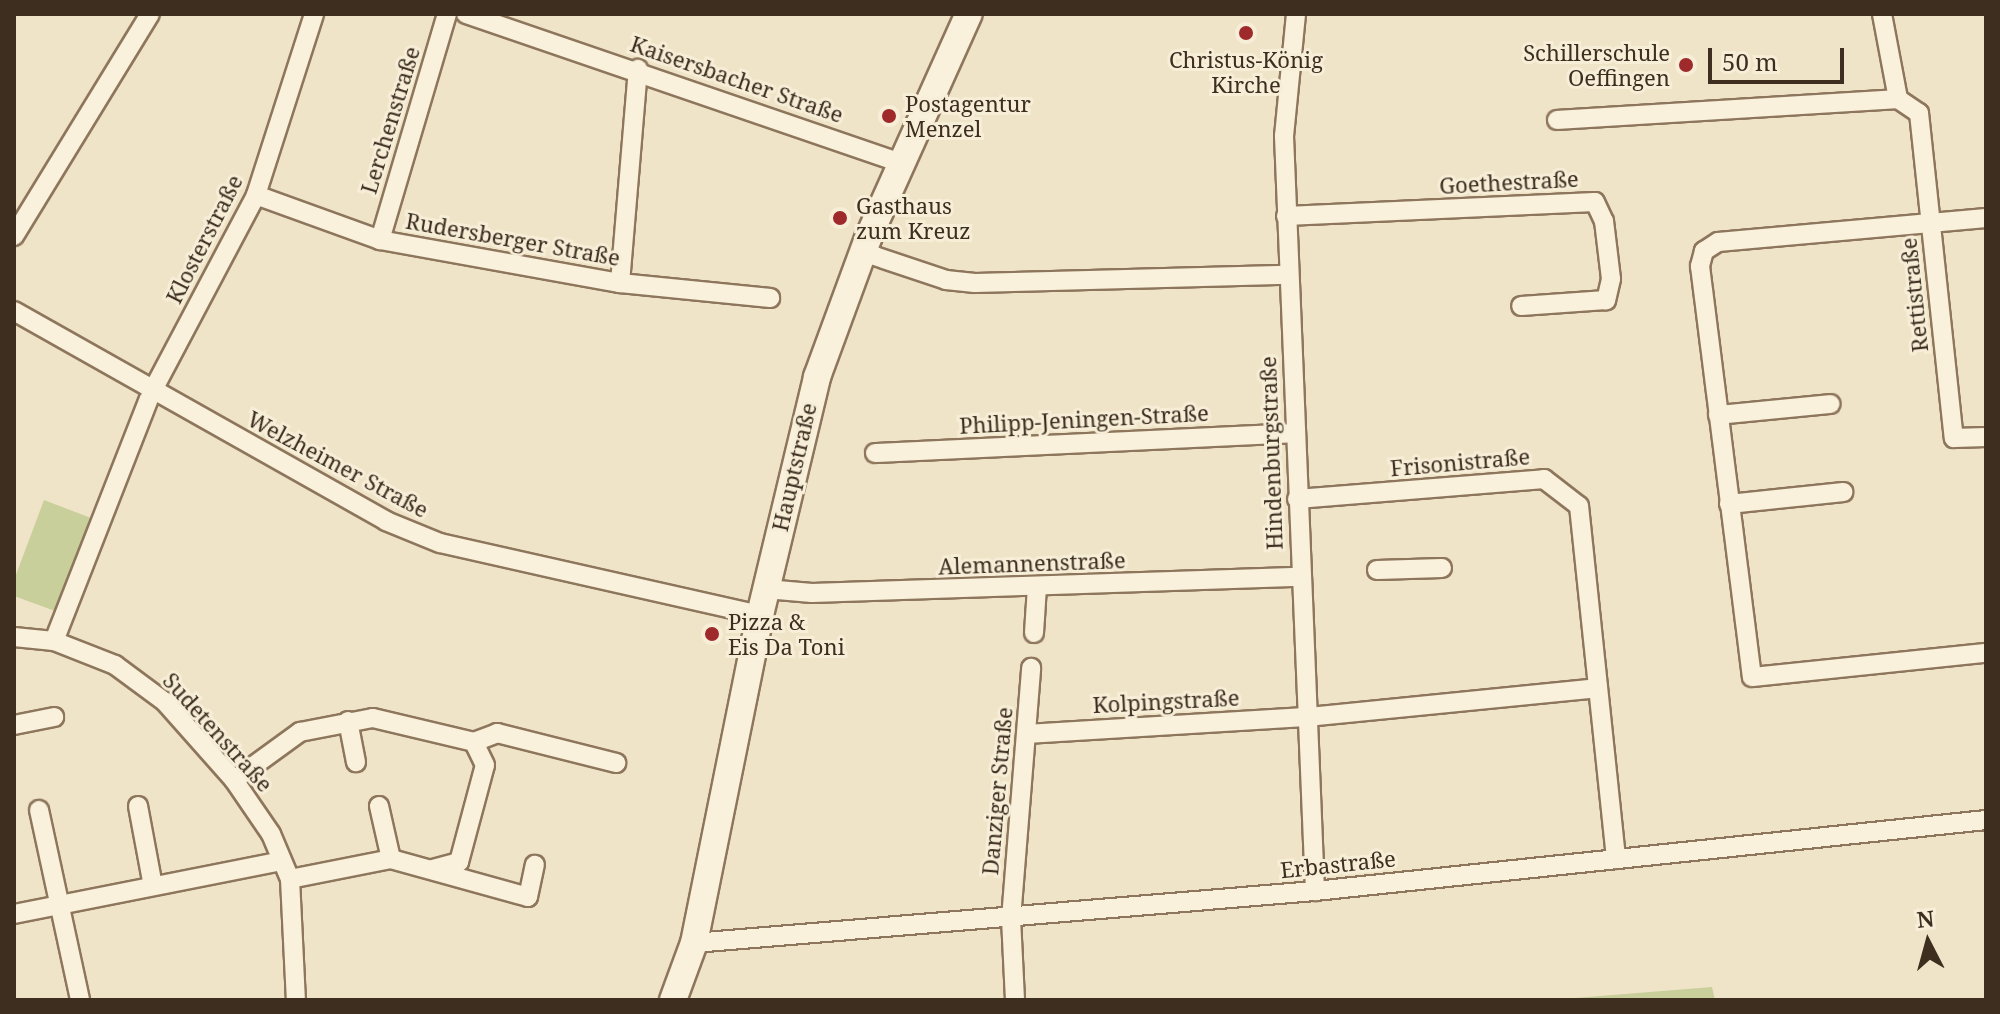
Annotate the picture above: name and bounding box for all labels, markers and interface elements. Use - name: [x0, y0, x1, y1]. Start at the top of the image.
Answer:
- marker: Christus-König Kirche: [1237, 24, 1255, 42]
- street label: Kaisersbacher Straße: [627, 30, 847, 128]
- scale bar: [1712, 32, 1848, 82]
- place label: Schillerschule Oeffingen: [1523, 39, 1670, 90]
- street label: Lerchenstraße: [355, 43, 425, 197]
- text: 50 m: [1722, 45, 1778, 78]
- place label: Christus-König Kirche: [1169, 46, 1323, 98]
- marker: Schillerschule Oeffingen: [1677, 56, 1695, 74]
- place label: Postagentur Menzel: [905, 90, 1031, 142]
- marker: Postagentur Menzel: [880, 107, 898, 125]
- street label: Goethestraße: [1439, 165, 1579, 199]
- street label: Klosterstraße: [160, 170, 248, 308]
- place label: Gasthaus zum Kreuz: [856, 192, 970, 244]
- street label: Rudersberger Straße: [404, 207, 622, 271]
- marker: Gasthaus zum Kreuz: [831, 209, 849, 227]
- street label: Rettistraße: [1895, 237, 1933, 353]
- street label: Hindenburgstraße: [1254, 356, 1288, 550]
- street label: Philipp-Jeningen-Straße: [959, 399, 1209, 439]
- street label: Hauptstraße: [766, 400, 822, 534]
- street label: Welzheimer Straße: [243, 405, 433, 523]
- street label: Frisonistraße: [1389, 443, 1531, 481]
- street label: Alemannenstraße: [938, 547, 1126, 579]
- place label: Pizza & Eis Da Toni: [728, 608, 845, 660]
- marker: Pizza & Eis Da Toni: [703, 625, 721, 643]
- street label: Sudetenstraße: [158, 667, 278, 797]
- street label: Kolpingstraße: [1092, 684, 1240, 718]
- street label: Danziger Straße: [977, 706, 1017, 876]
- street label: Erbastraße: [1279, 845, 1397, 883]
- north arrow: [1888, 902, 1968, 982]
- text: N: [1915, 902, 1936, 934]

